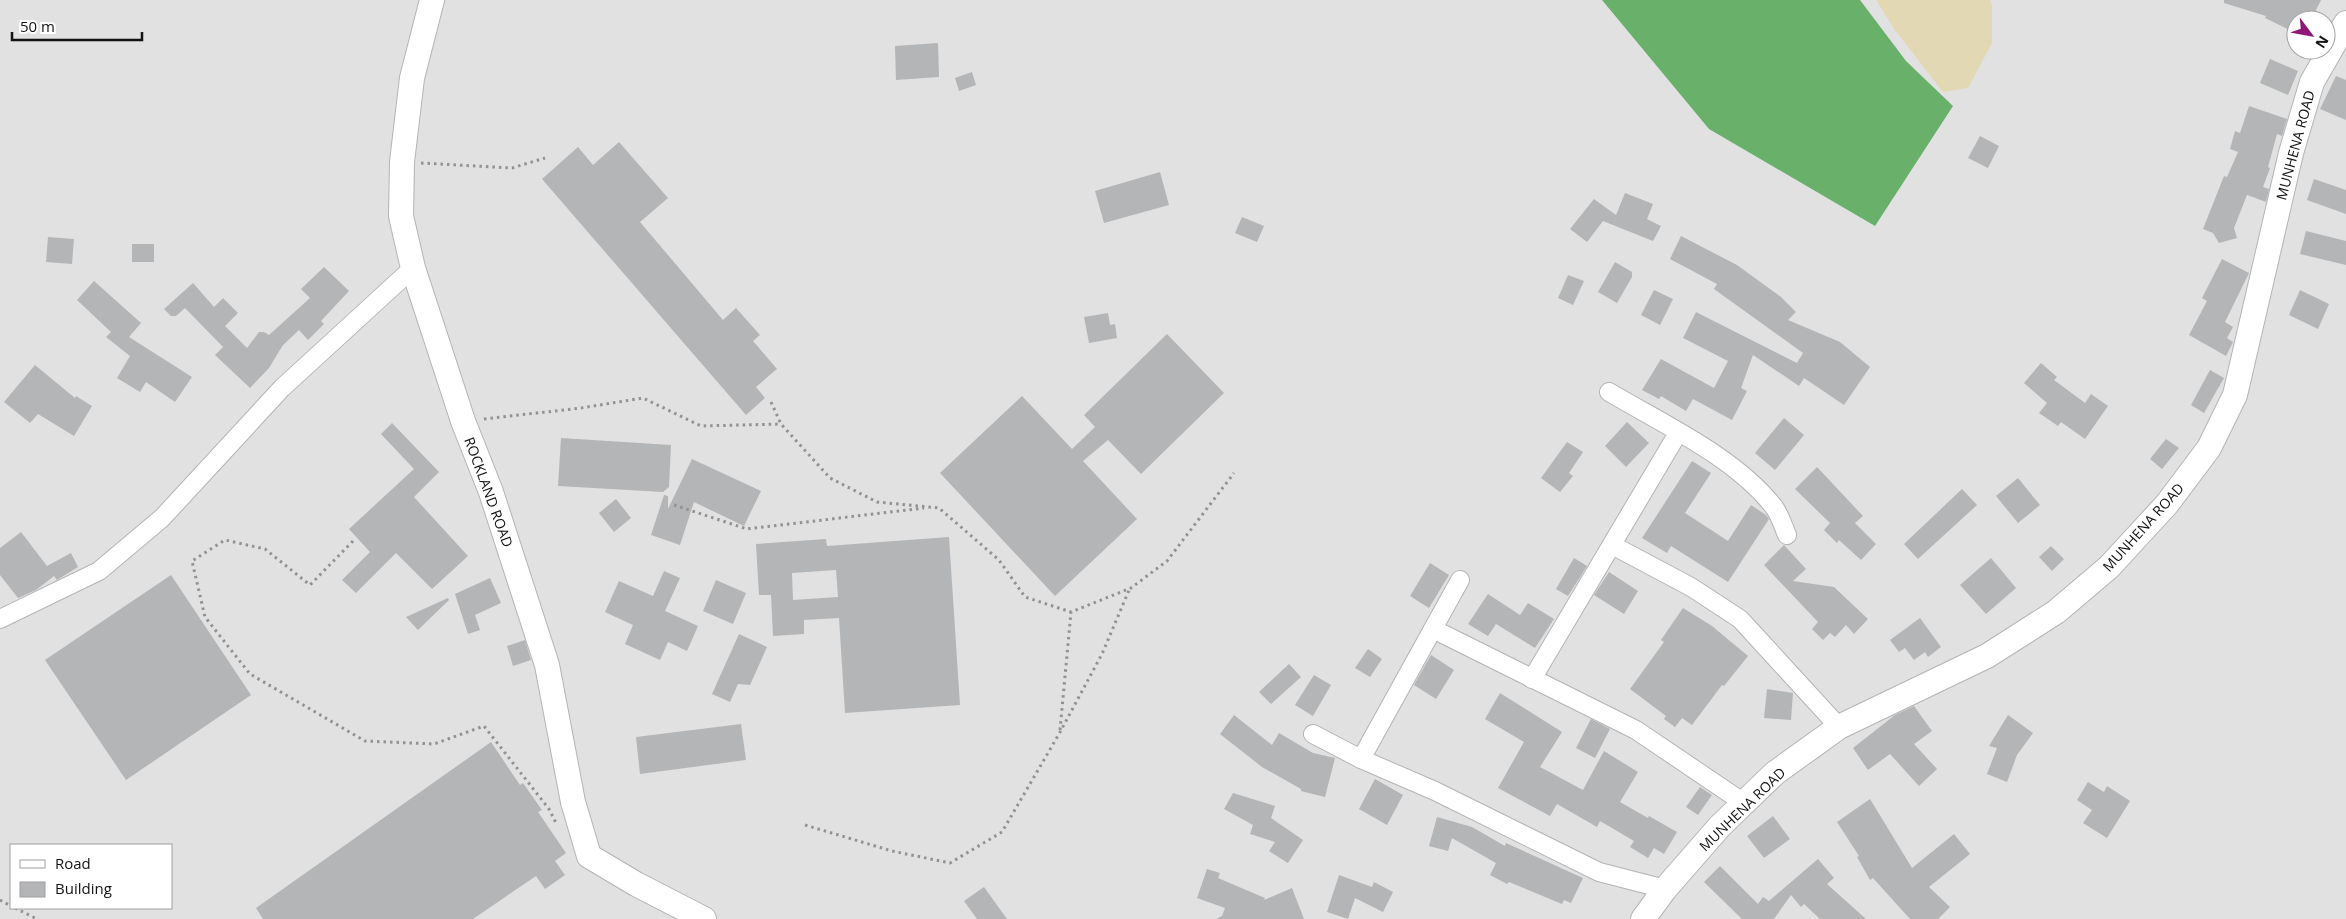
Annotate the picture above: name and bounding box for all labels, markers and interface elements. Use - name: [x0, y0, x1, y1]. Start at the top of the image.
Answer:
- scale bar: [12, 10, 142, 42]
- north arrow: [2286, 10, 2336, 60]
- text: 50 m: [20, 16, 55, 36]
- text: N: [2311, 32, 2334, 52]
- street label: MUNHENA ROAD: [2271, 88, 2319, 202]
- street label: ROCKLAND ROAD: [460, 434, 518, 550]
- street label: MUNHENA ROAD: [2098, 479, 2188, 575]
- street label: MUNHENA ROAD: [1695, 763, 1789, 855]
- legend: [10, 844, 172, 909]
- text: Road: [55, 853, 91, 873]
- text: Building: [55, 878, 112, 898]

